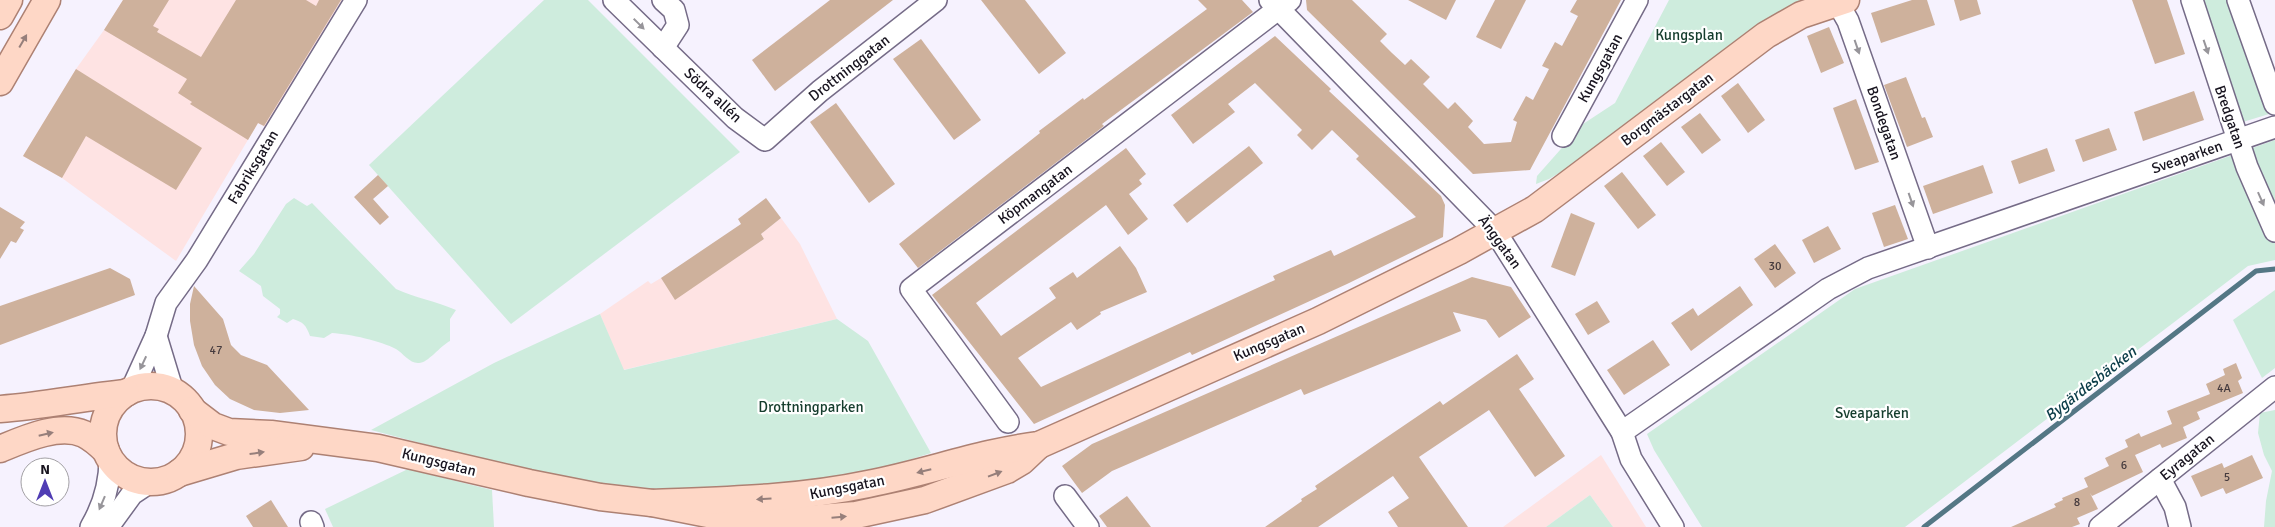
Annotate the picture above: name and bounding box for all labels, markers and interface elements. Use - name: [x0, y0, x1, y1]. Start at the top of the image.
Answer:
- one-way arrow: [632, 18, 644, 30]
- park label: Kungsplan: [1655, 26, 1723, 44]
- street label: Kungsgatan: [1574, 30, 1626, 106]
- street label: Drottninggatan: [805, 31, 893, 105]
- one-way arrow: [19, 34, 28, 48]
- one-way arrow: [2203, 39, 2210, 54]
- one-way arrow: [1853, 40, 1861, 55]
- street label: Södra allén: [680, 64, 746, 126]
- street label: Borgmästargatan: [1617, 68, 1717, 150]
- street label: Bredgatan: [2211, 83, 2249, 151]
- street label: Bondegatan: [1863, 84, 1905, 162]
- street label: Fabriksgatan: [224, 127, 282, 207]
- street label: Sveaparken: [2149, 136, 2225, 178]
- street label: Köpmangatan: [994, 160, 1076, 228]
- one-way arrow: [2258, 192, 2266, 206]
- one-way arrow: [1908, 193, 1915, 208]
- street label: Änggatan: [1475, 212, 1525, 272]
- house number: 30: [1769, 259, 1781, 274]
- street label: Kungsgatan: [1231, 319, 1307, 365]
- water label: Bygärdesbäcken: [2041, 341, 2142, 426]
- house number: 47: [210, 343, 222, 358]
- one-way arrow: [139, 356, 147, 370]
- house number: 4A: [2217, 381, 2232, 396]
- park label: Drottningparken: [758, 398, 864, 416]
- park label: Sveaparken: [1835, 404, 1909, 422]
- one-way arrow: [39, 430, 54, 438]
- street label: Eyragatan: [2156, 430, 2218, 484]
- street label: Kungsgatan: [400, 444, 478, 480]
- one-way arrow: [250, 449, 266, 457]
- north arrow: [20, 457, 70, 507]
- house number: 6: [2121, 458, 2127, 473]
- text: N: [40, 461, 50, 478]
- one-way arrow: [916, 467, 931, 475]
- one-way arrow: [988, 470, 1003, 478]
- house number: 5: [2224, 470, 2230, 485]
- street label: Kungsgatan: [808, 471, 886, 503]
- one-way arrow: [756, 495, 772, 503]
- house number: 8: [2074, 495, 2080, 510]
- one-way arrow: [98, 496, 106, 510]
- one-way arrow: [831, 512, 847, 520]

